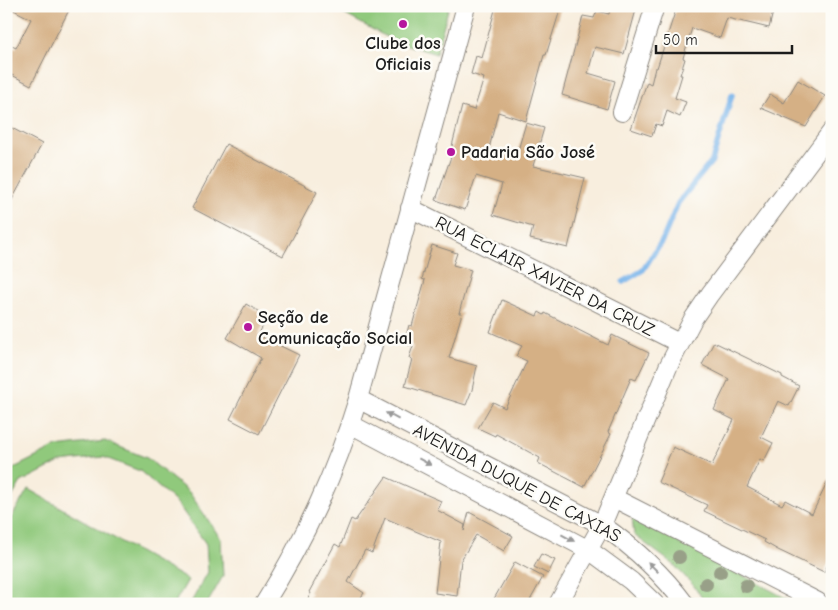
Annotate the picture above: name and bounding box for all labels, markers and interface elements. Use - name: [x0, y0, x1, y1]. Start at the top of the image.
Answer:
- marker: Clube dos Oficiais: [397, 18, 409, 30]
- scale bar: [656, 22, 792, 54]
- text: 50 m: [663, 31, 698, 49]
- place label: Clube dos Oficiais: [365, 33, 441, 75]
- place label: Padaria São José: [461, 142, 595, 163]
- marker: Padaria São José: [445, 146, 457, 158]
- street label: RUA ECLAIR XAVIER DA CRUZ: [432, 212, 658, 341]
- place label: Seção de Comunicação Social: [258, 307, 412, 349]
- marker: Seção de Comunicação Social: [242, 321, 254, 333]
- one-way arrow: [385, 412, 400, 420]
- street label: AVENIDA DUQUE DE CAXIAS: [409, 420, 624, 547]
- one-way arrow: [417, 458, 432, 466]
- one-way arrow: [561, 534, 575, 542]
- one-way arrow: [647, 561, 659, 573]

